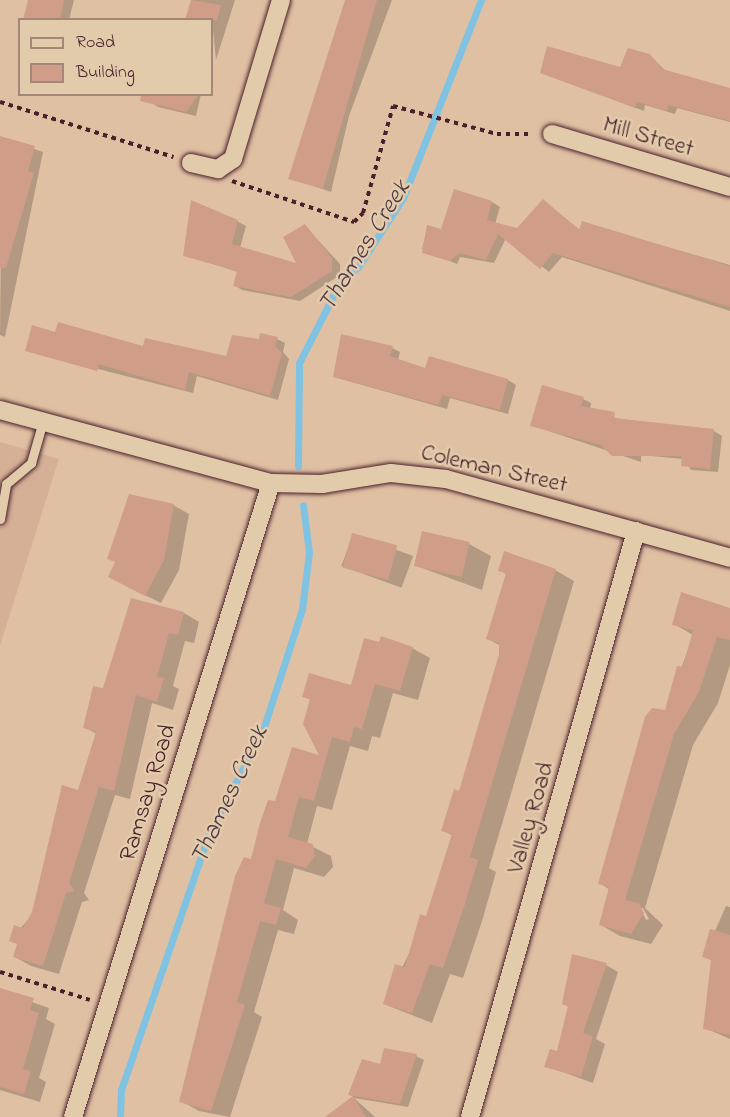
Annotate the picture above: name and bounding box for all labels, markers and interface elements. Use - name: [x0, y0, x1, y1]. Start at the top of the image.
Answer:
- legend: [18, 18, 213, 96]
- text: Road: [76, 30, 115, 56]
- text: Building: [76, 60, 135, 86]
- street label: Mill Street: [599, 111, 697, 165]
- water label: Thames Creek: [313, 175, 419, 319]
- street label: Coleman Street: [418, 439, 570, 501]
- street label: Ramsay Road: [115, 721, 183, 865]
- water label: Thames Creek: [185, 721, 277, 871]
- street label: Valley Road: [502, 759, 562, 877]

